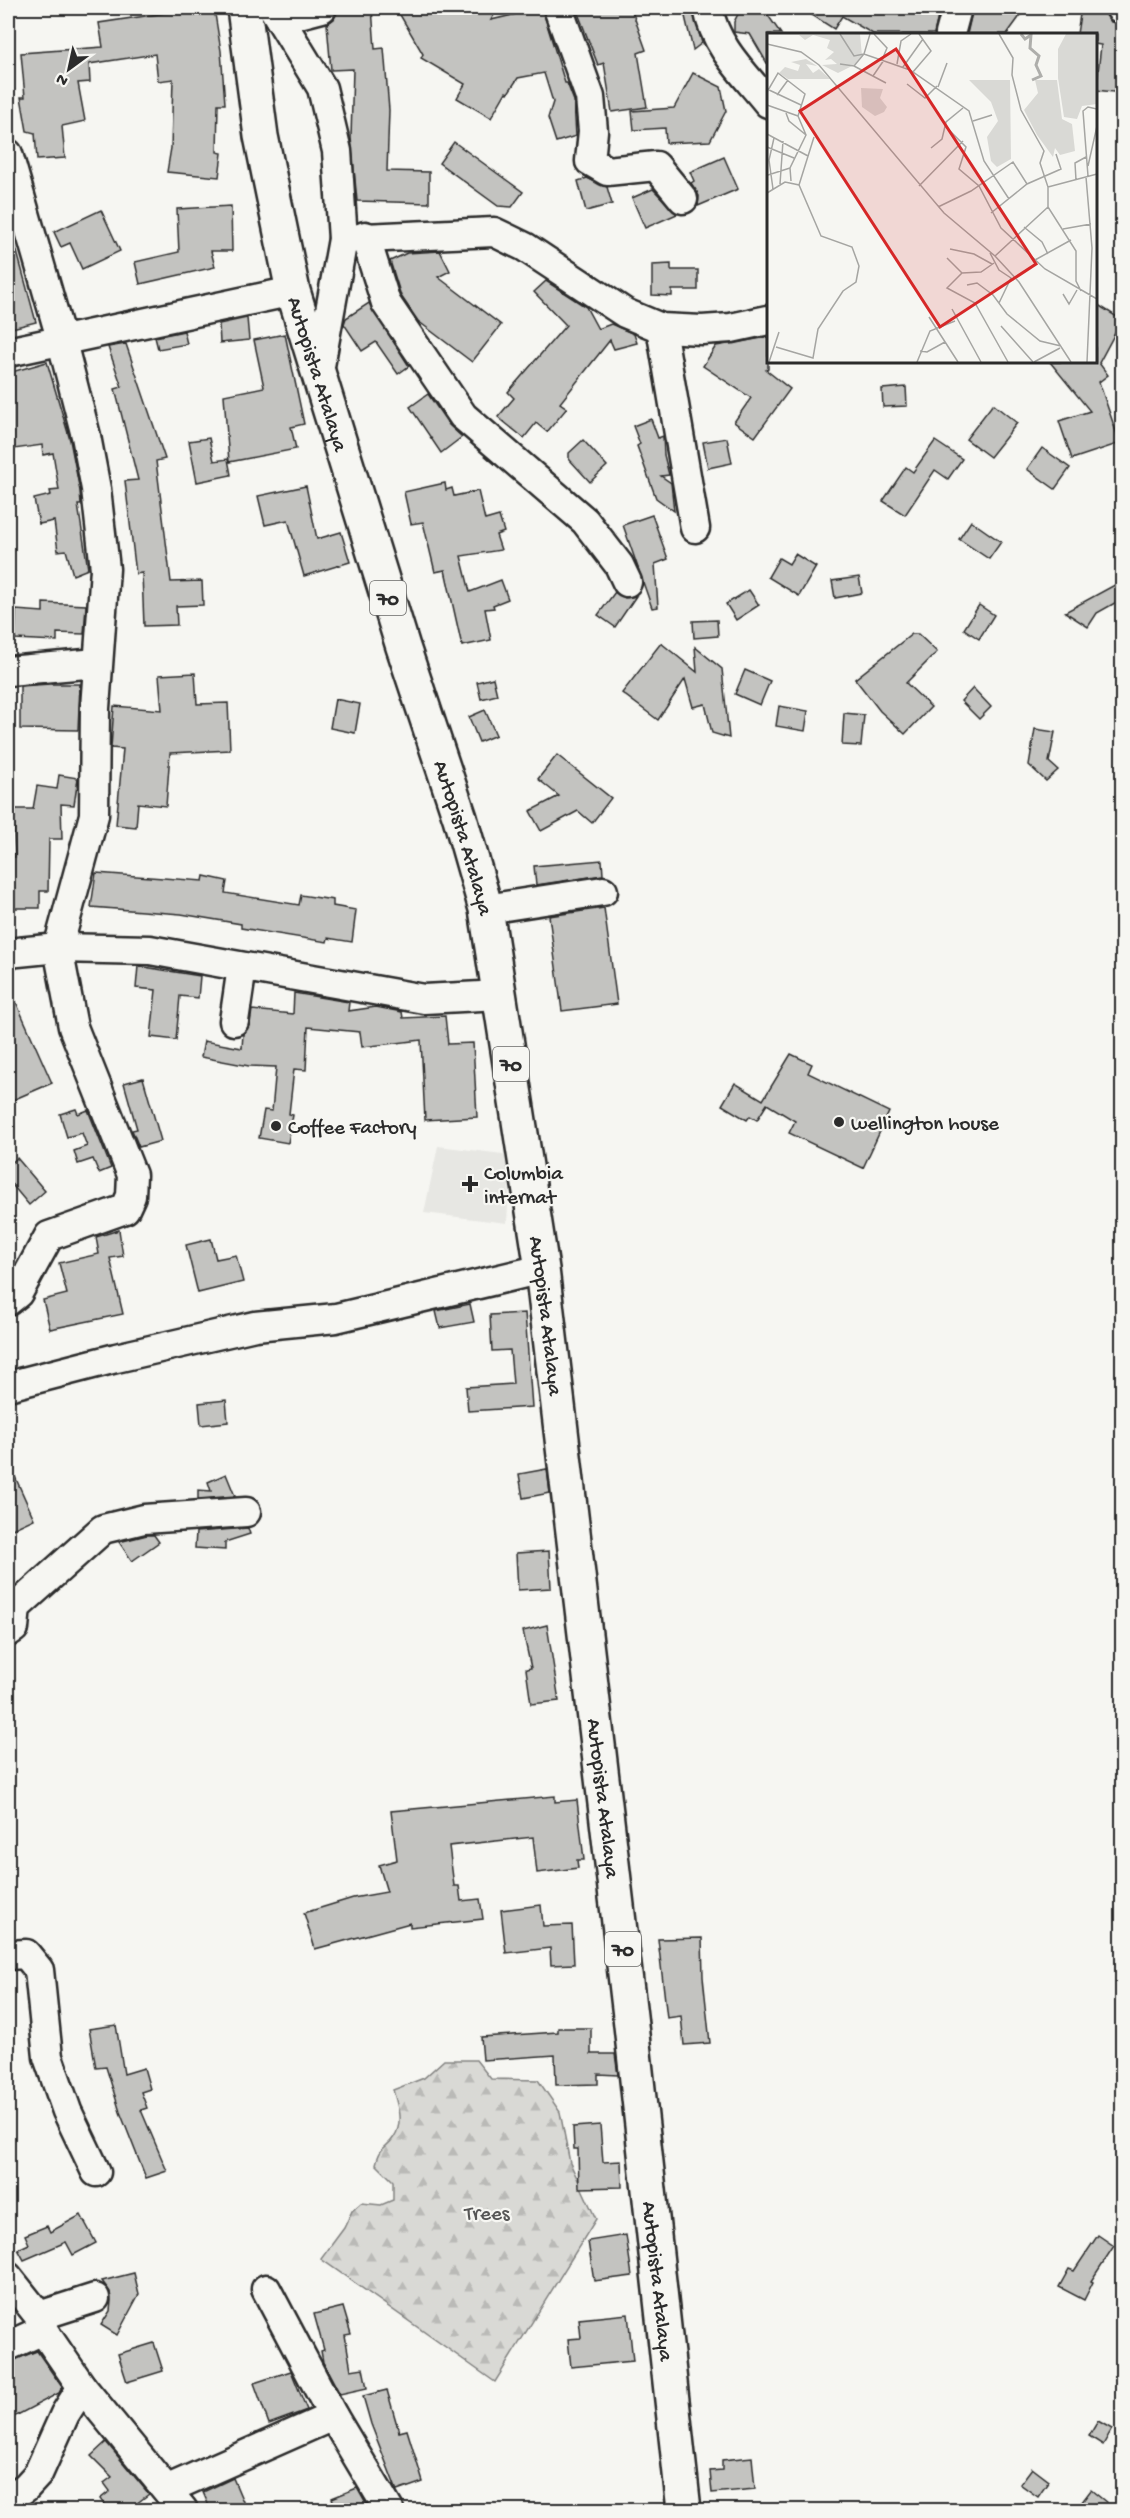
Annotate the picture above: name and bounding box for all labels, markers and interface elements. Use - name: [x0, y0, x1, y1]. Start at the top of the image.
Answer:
- inset map: [767, 33, 1097, 363]
- north arrow: [39, 39, 99, 99]
- text: N: [53, 68, 72, 89]
- street label: Autopista Atalaya: [280, 294, 351, 456]
- road number: 70: [370, 581, 406, 615]
- street label: Autopista Atalaya: [426, 758, 496, 920]
- road number: 70: [493, 1047, 529, 1081]
- place label: wellington house: [851, 1113, 1000, 1138]
- marker: wellington house: [832, 1115, 846, 1129]
- place label: Coffee Factory: [288, 1117, 417, 1142]
- marker: Coffee Factory: [269, 1119, 283, 1133]
- place label: Columbia internat: [484, 1163, 564, 1212]
- marker: Columbia internat: [461, 1175, 479, 1193]
- street label: Autopista Atalaya: [521, 1235, 566, 1398]
- street label: Autopista Atalaya: [579, 1717, 623, 1881]
- road number: 70: [605, 1932, 641, 1966]
- street label: Autopista Atalaya: [634, 2200, 677, 2364]
- park label: Trees: [464, 2203, 511, 2228]

